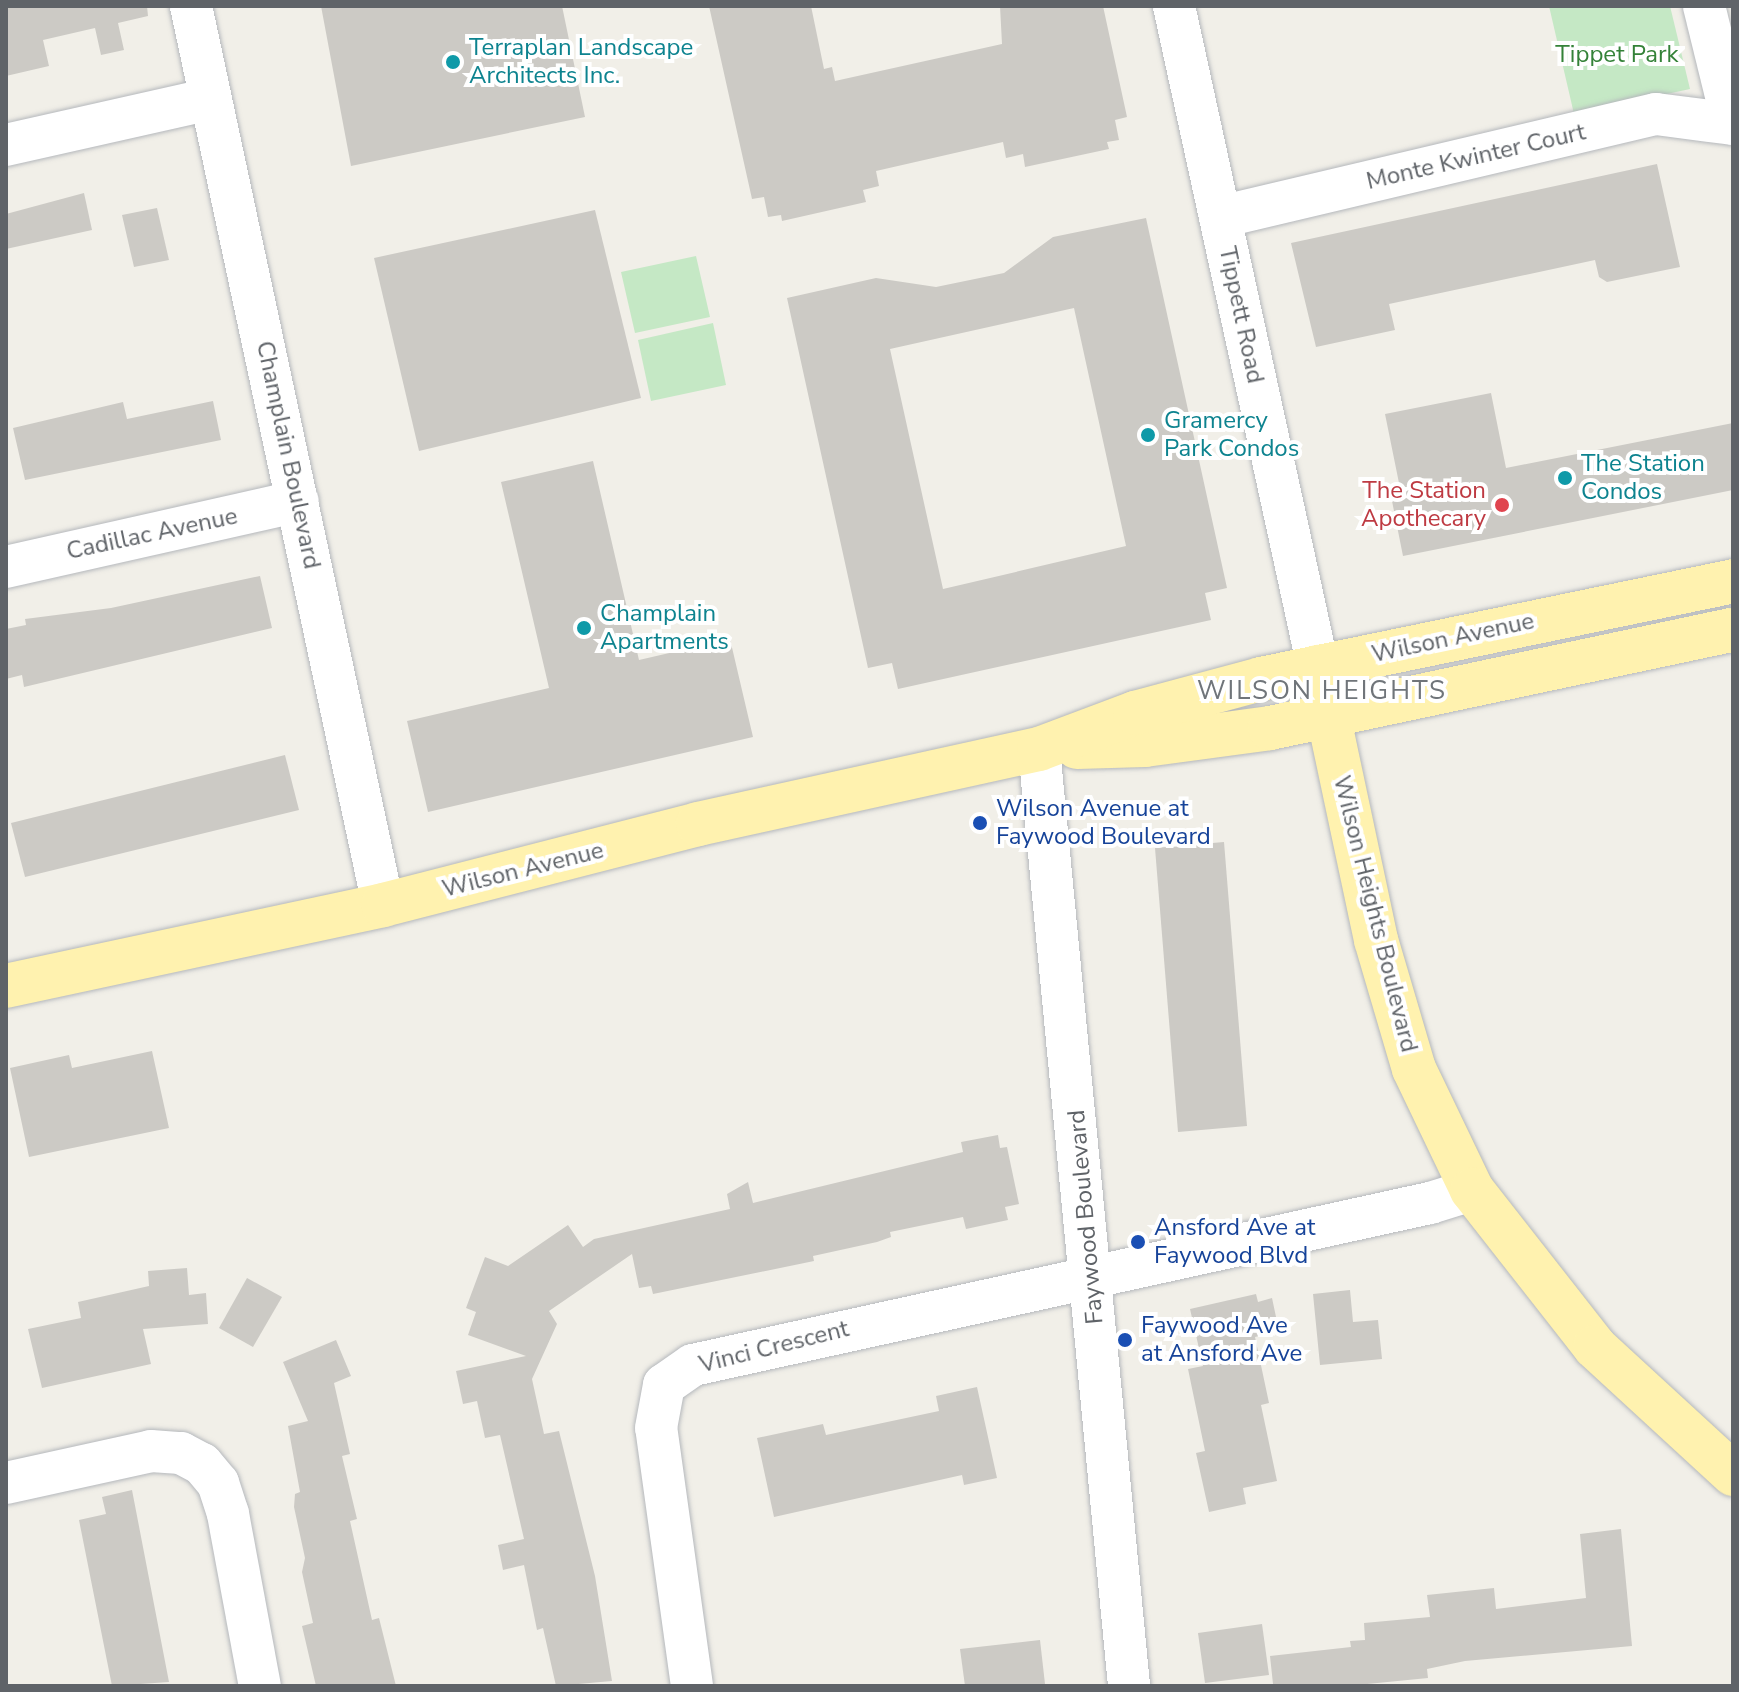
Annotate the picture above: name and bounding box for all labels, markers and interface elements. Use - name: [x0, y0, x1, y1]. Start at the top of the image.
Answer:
- place label: Terraplan Landscape Architects Inc.: [469, 34, 693, 90]
- park label: Tippet Park: [1555, 41, 1679, 69]
- marker: Terraplan Landscape Architects Inc.: [444, 53, 462, 71]
- street label: Monte Kwinter Court: [1364, 118, 1588, 196]
- street label: Tippett Road: [1212, 244, 1270, 386]
- street label: Champlain Boulevard: [250, 338, 326, 572]
- place label: Gramercy Park Condos: [1164, 407, 1299, 463]
- marker: Gramercy Park Condos: [1139, 426, 1157, 444]
- place label: The Station Condos: [1581, 450, 1705, 506]
- marker: The Station Condos: [1556, 469, 1574, 487]
- place label: The Station Apothecary: [1361, 477, 1486, 533]
- marker: The Station Apothecary: [1493, 496, 1511, 514]
- street label: Cadillac Avenue: [64, 502, 240, 566]
- place label: Champlain Apartments: [600, 600, 729, 656]
- street label: Wilson Avenue: [1369, 607, 1537, 669]
- marker: Champlain Apartments: [575, 619, 593, 637]
- district label: WILSON HEIGHTS: [1197, 675, 1447, 707]
- street label: Wilson Heights Boulevard: [1327, 773, 1423, 1055]
- place label: Wilson Avenue at Faywood Boulevard: [996, 795, 1211, 851]
- marker: Wilson Avenue at Faywood Boulevard: [971, 814, 989, 832]
- street label: Wilson Avenue: [439, 836, 607, 904]
- street label: Faywood Boulevard: [1062, 1109, 1110, 1325]
- place label: Ansford Ave at Faywood Blvd: [1154, 1214, 1315, 1270]
- marker: Ansford Ave at Faywood Blvd: [1129, 1233, 1147, 1251]
- place label: Faywood Ave at Ansford Ave: [1141, 1312, 1302, 1368]
- street label: Vinci Crescent: [696, 1315, 852, 1379]
- marker: Faywood Ave at Ansford Ave: [1116, 1331, 1134, 1349]

